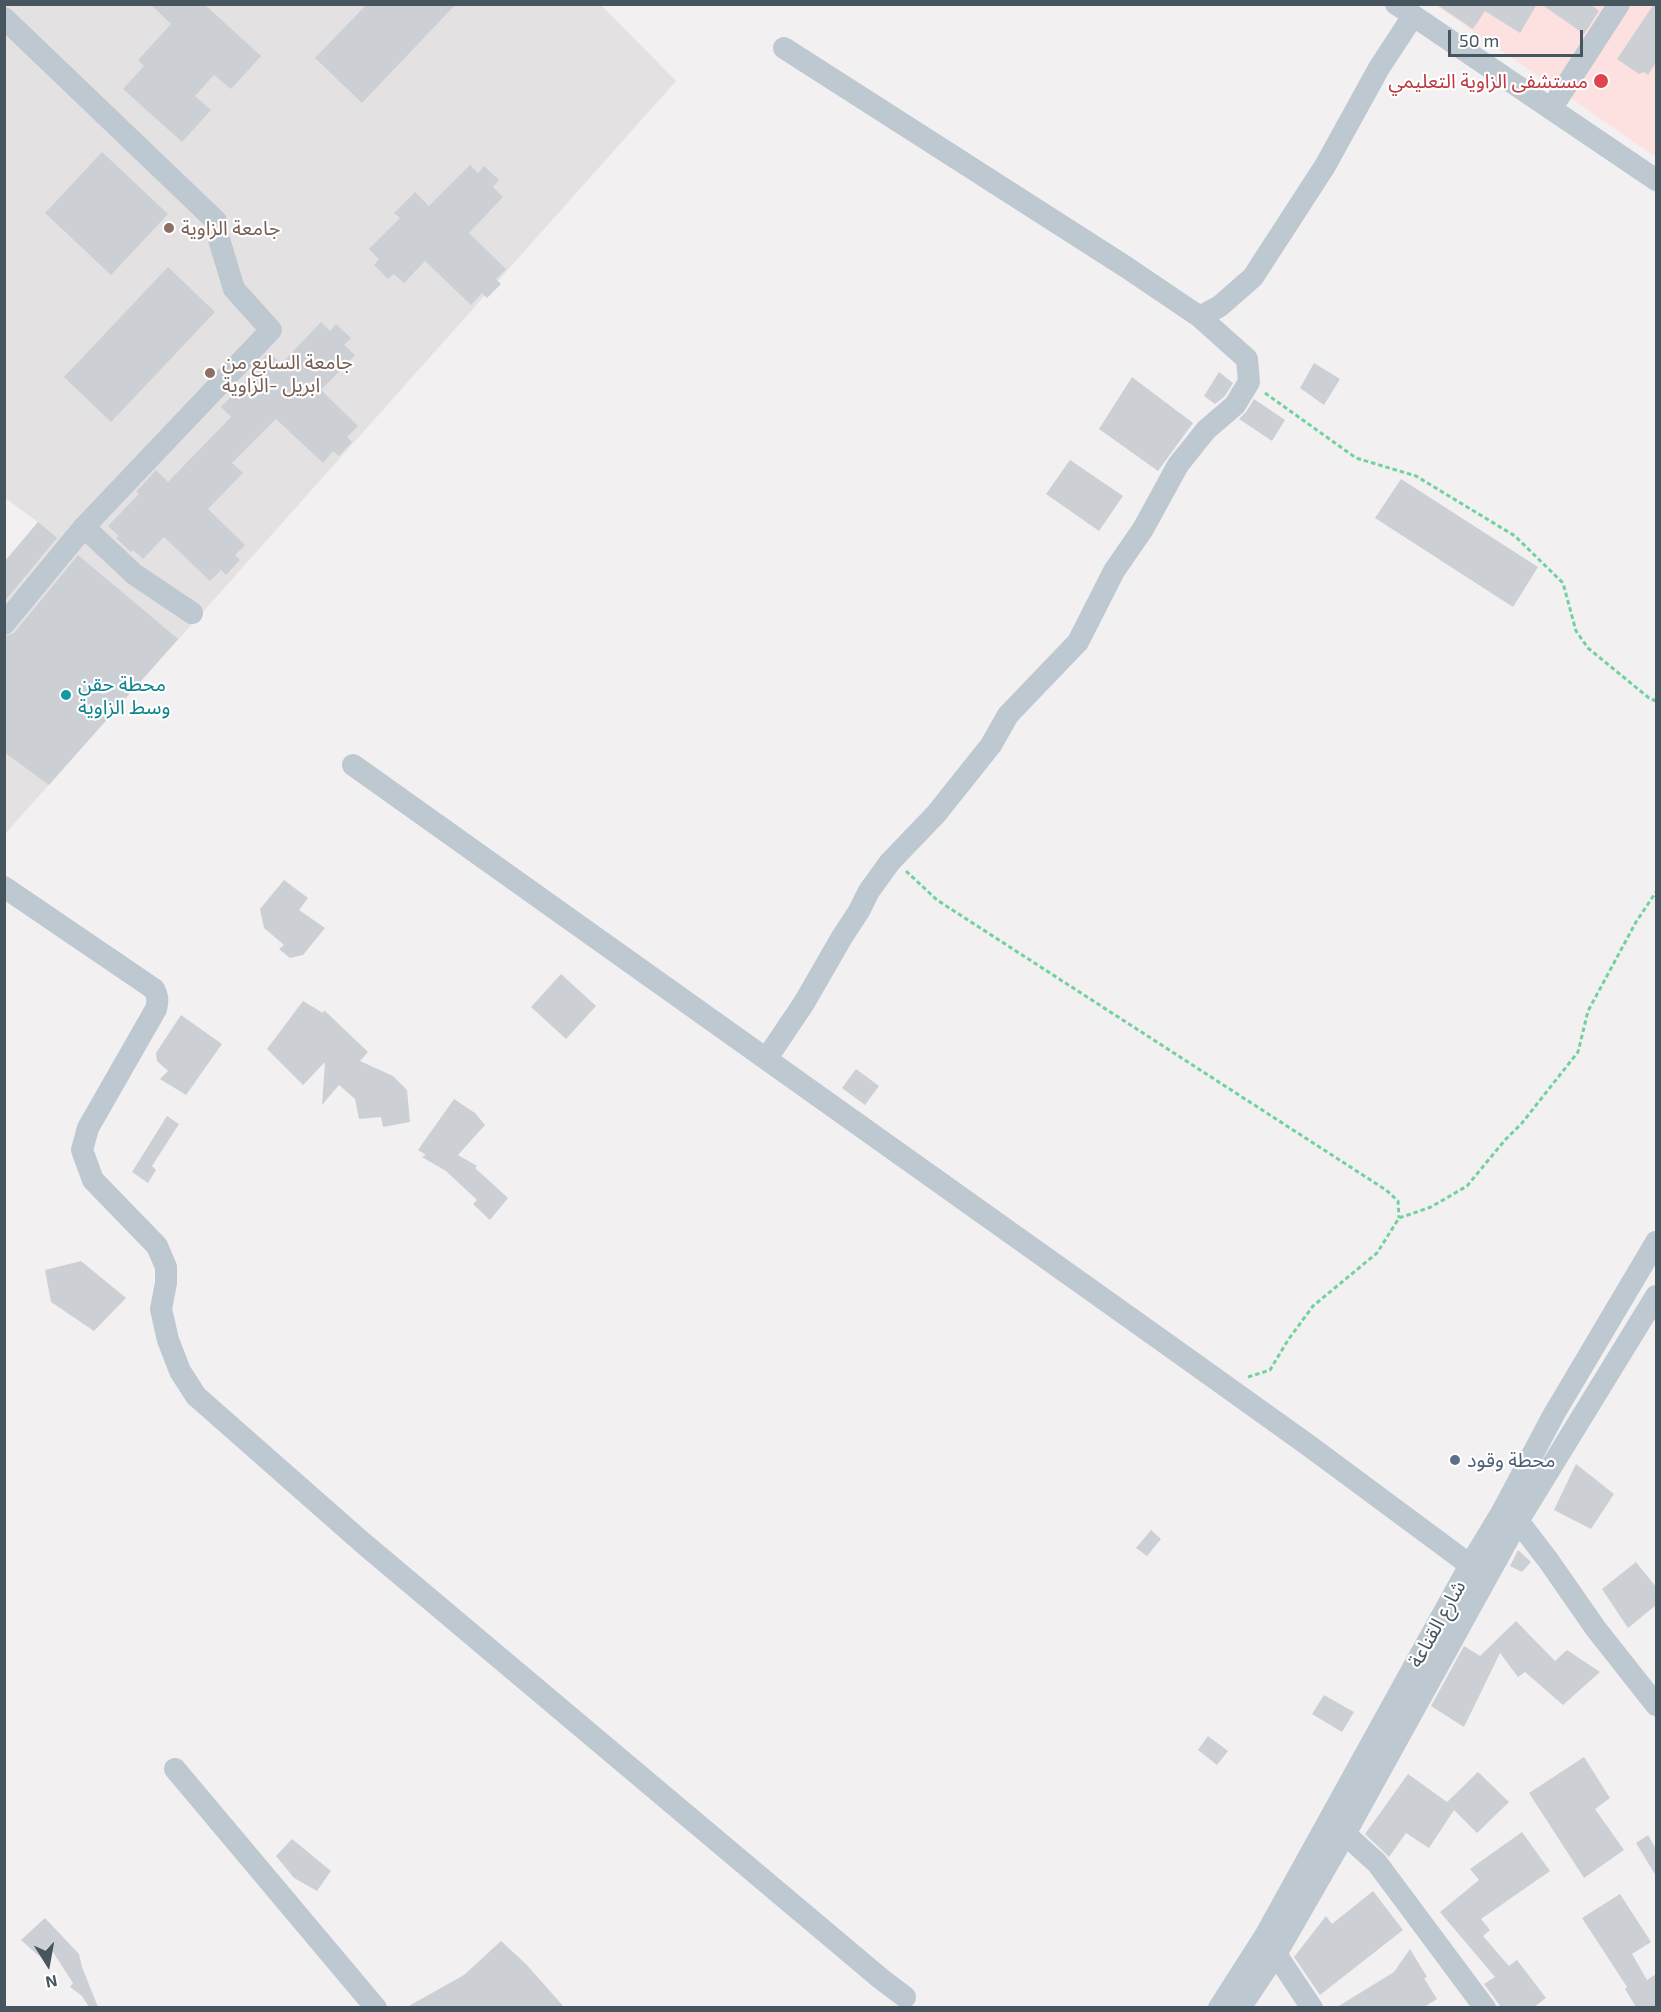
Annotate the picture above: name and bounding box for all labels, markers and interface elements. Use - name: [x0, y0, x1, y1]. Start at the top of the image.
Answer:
- scale bar: [1451, 18, 1586, 56]
- text: 50 m: [1459, 29, 1499, 51]
- place label: مستشفى الزاوية التعليمي: [1388, 69, 1588, 93]
- marker: مستشفى الزاوية التعليمي: [1592, 72, 1610, 90]
- place label: جامعة الزاوية: [181, 216, 280, 240]
- marker: جامعة الزاوية: [162, 221, 176, 235]
- place label: جامعة السابع من ابريل -الزاوية: [222, 350, 353, 397]
- marker: جامعة السابع من ابريل -الزاوية: [203, 366, 217, 380]
- place label: محطة حقن وسط الزاوية: [78, 672, 170, 719]
- marker: محطة حقن وسط الزاوية: [59, 688, 73, 702]
- place label: محطة وقود: [1467, 1448, 1555, 1472]
- marker: محطة وقود: [1448, 1453, 1462, 1467]
- street label: شارع القناعة: [1403, 1576, 1471, 1672]
- north arrow: [18, 1934, 78, 1994]
- text: N: [44, 1972, 59, 1993]

